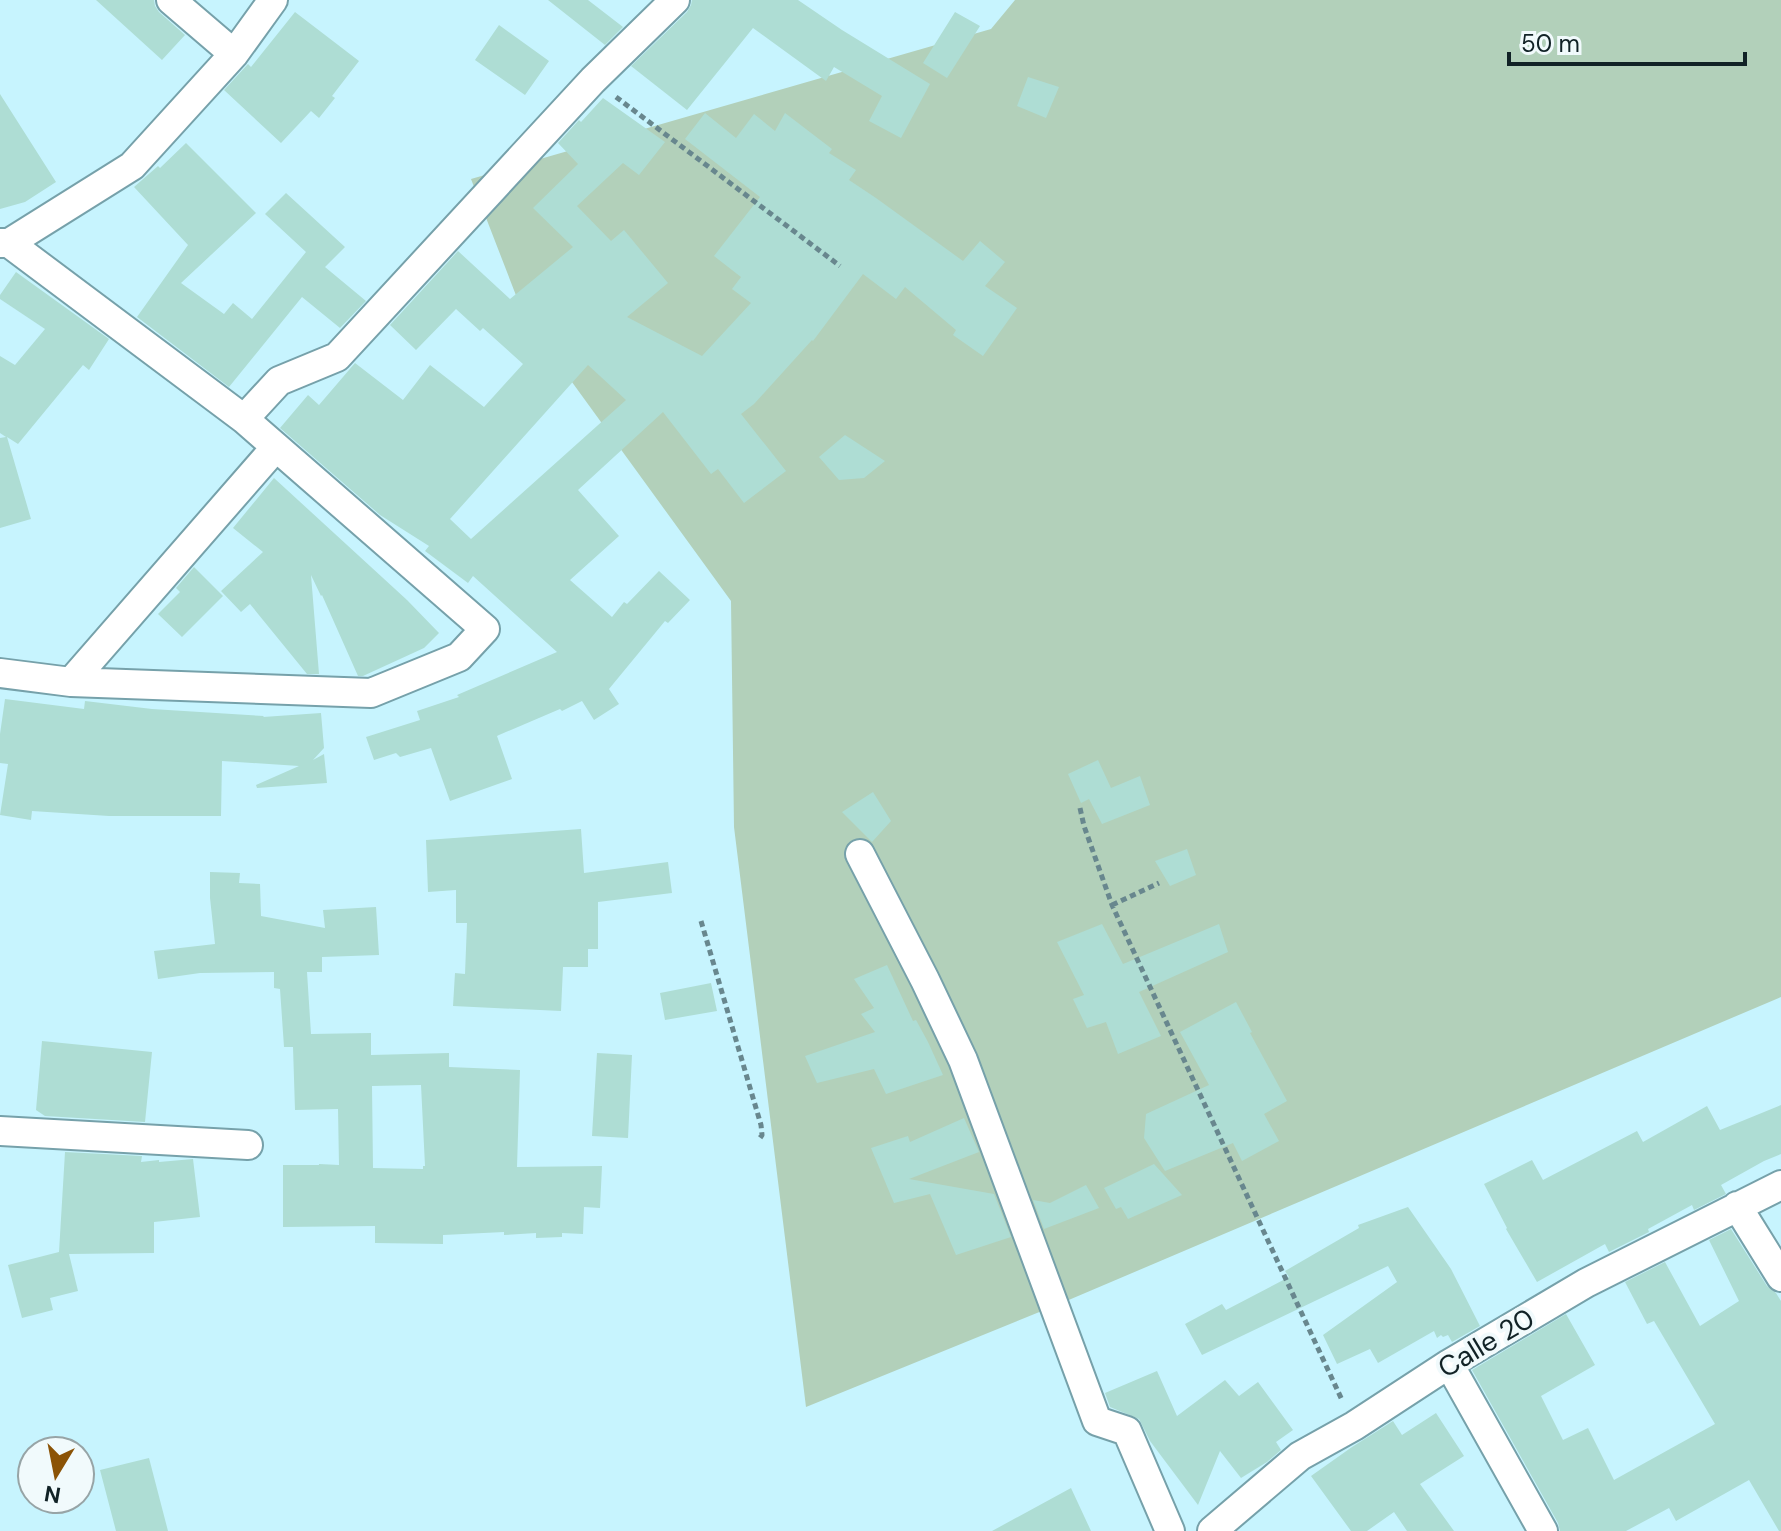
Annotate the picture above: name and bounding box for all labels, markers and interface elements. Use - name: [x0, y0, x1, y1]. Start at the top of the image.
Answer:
- scale bar: [1509, 16, 1745, 66]
- text: 50 m: [1521, 28, 1580, 59]
- street label: Calle 20: [1431, 1300, 1541, 1386]
- north arrow: [16, 1435, 96, 1515]
- text: N: [42, 1479, 63, 1510]

